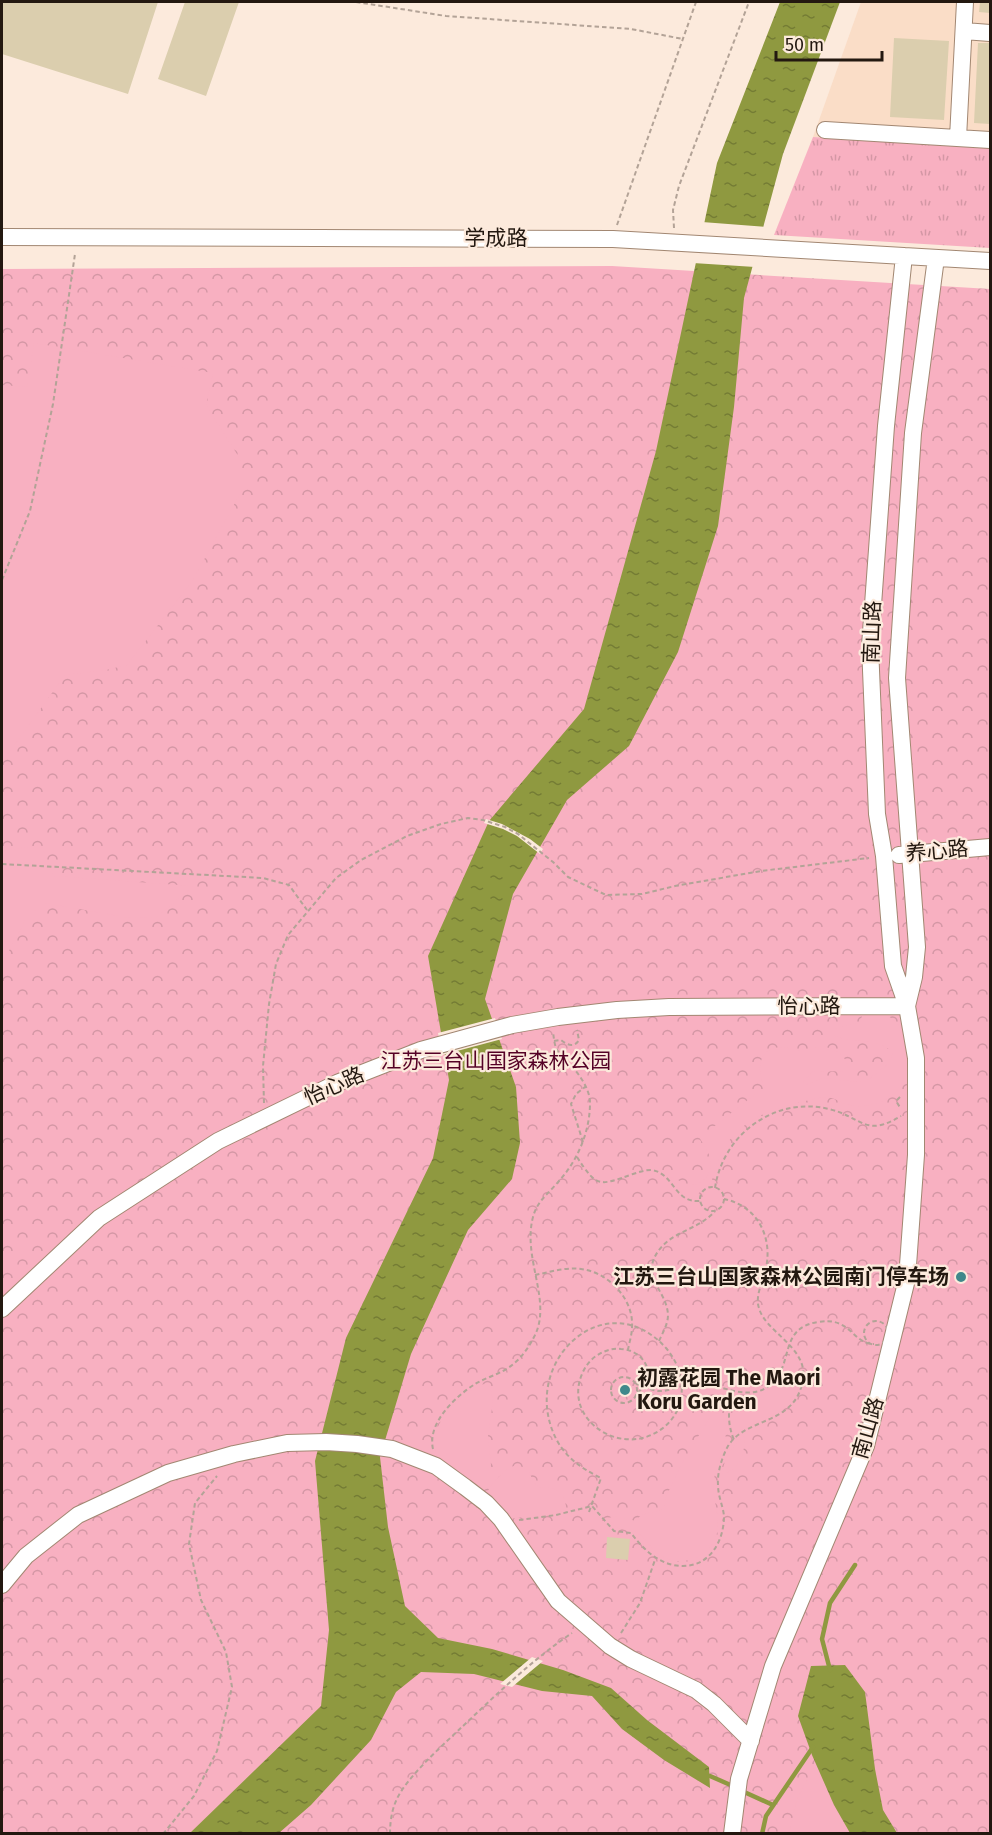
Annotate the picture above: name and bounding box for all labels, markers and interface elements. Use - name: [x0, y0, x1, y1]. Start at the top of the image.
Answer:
- scale bar: [776, 24, 882, 62]
- text: 50 m: [785, 34, 824, 56]
- street label: 学成路: [465, 225, 528, 251]
- street label: 南山路: [858, 600, 886, 664]
- street label: 养心路: [904, 835, 970, 867]
- street label: 怡心路: [778, 993, 841, 1019]
- park label: 江苏三台山国家森林公园: [381, 1048, 612, 1074]
- street label: 怡心路: [300, 1061, 368, 1111]
- place label: 江苏三台山国家森林公园南门停车场: [613, 1264, 949, 1290]
- marker: 江苏三台山国家森林公园南门停车场: [954, 1270, 968, 1284]
- place label: 初露花园 The Maori Koru Garden: [637, 1365, 821, 1415]
- marker: 初露花园 The Maori Koru Garden: [618, 1383, 632, 1397]
- street label: 南山路: [847, 1394, 889, 1462]

